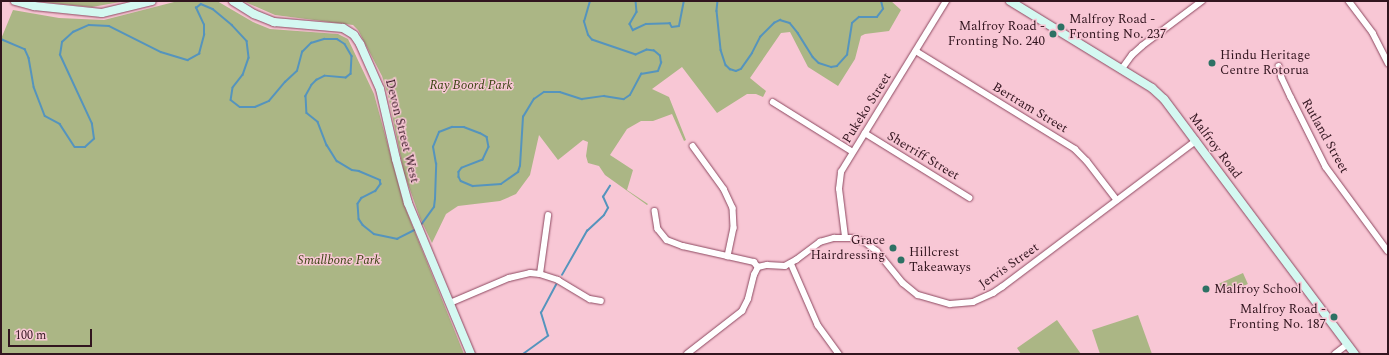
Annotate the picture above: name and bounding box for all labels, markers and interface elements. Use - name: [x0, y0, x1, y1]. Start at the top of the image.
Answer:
- place label: Malfroy Road - Fronting No. 237: [1069, 12, 1166, 43]
- place label: Malfroy Road - Fronting No. 240: [948, 19, 1045, 50]
- marker: Malfroy Road - Fronting No. 237: [1056, 22, 1066, 32]
- marker: Malfroy Road - Fronting No. 240: [1048, 29, 1058, 39]
- place label: Hindu Heritage Centre Rotorua: [1220, 48, 1310, 79]
- marker: Hindu Heritage Centre Rotorua: [1207, 58, 1217, 68]
- street label: Pukeko Street: [839, 70, 895, 146]
- street label: Devon Street West: [382, 77, 422, 185]
- park label: Ray Boord Park: [429, 77, 513, 93]
- street label: Bertram Street: [990, 79, 1070, 137]
- street label: Rutland Street: [1298, 96, 1352, 176]
- street label: Malfroy Road: [1185, 110, 1245, 182]
- street label: Sherriff Street: [884, 128, 962, 184]
- place label: Grace Hairdressing: [810, 233, 885, 264]
- street label: Jervis Street: [976, 240, 1042, 292]
- marker: Grace Hairdressing: [888, 243, 898, 253]
- place label: Hillcrest Takeaways: [909, 245, 971, 276]
- park label: Smallbone Park: [298, 252, 380, 268]
- marker: Hillcrest Takeaways: [896, 255, 906, 265]
- place label: Malfroy School: [1214, 281, 1302, 297]
- marker: Malfroy School: [1201, 284, 1211, 294]
- place label: Malfroy Road - Fronting No. 187: [1229, 302, 1326, 333]
- marker: Malfroy Road - Fronting No. 187: [1329, 312, 1339, 322]
- scale bar: [10, 321, 94, 347]
- text: 100 m: [15, 326, 46, 345]

